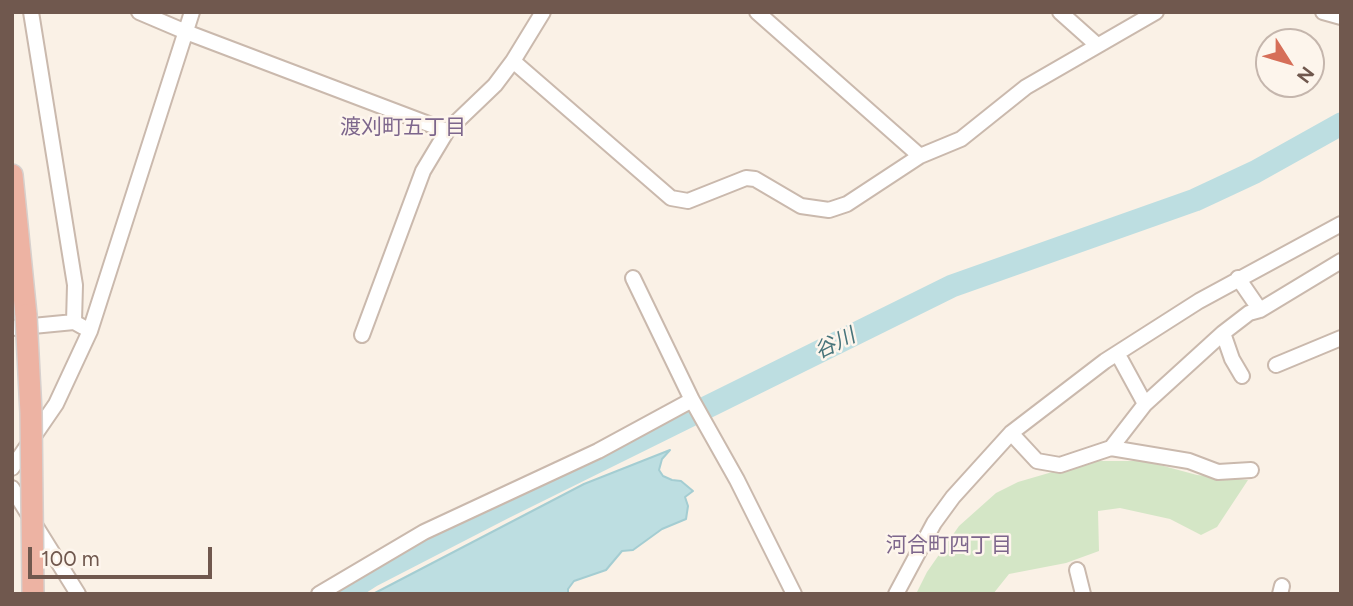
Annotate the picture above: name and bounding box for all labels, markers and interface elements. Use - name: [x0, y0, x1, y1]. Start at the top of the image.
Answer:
- north arrow: [1255, 28, 1325, 98]
- text: N: [1292, 62, 1319, 88]
- district label: 渡刈町五丁目: [340, 115, 466, 141]
- water label: 谷川: [811, 323, 859, 365]
- scale bar: [32, 532, 215, 576]
- district label: 河合町四丁目: [886, 533, 1012, 559]
- text: 100 m: [41, 546, 100, 571]

